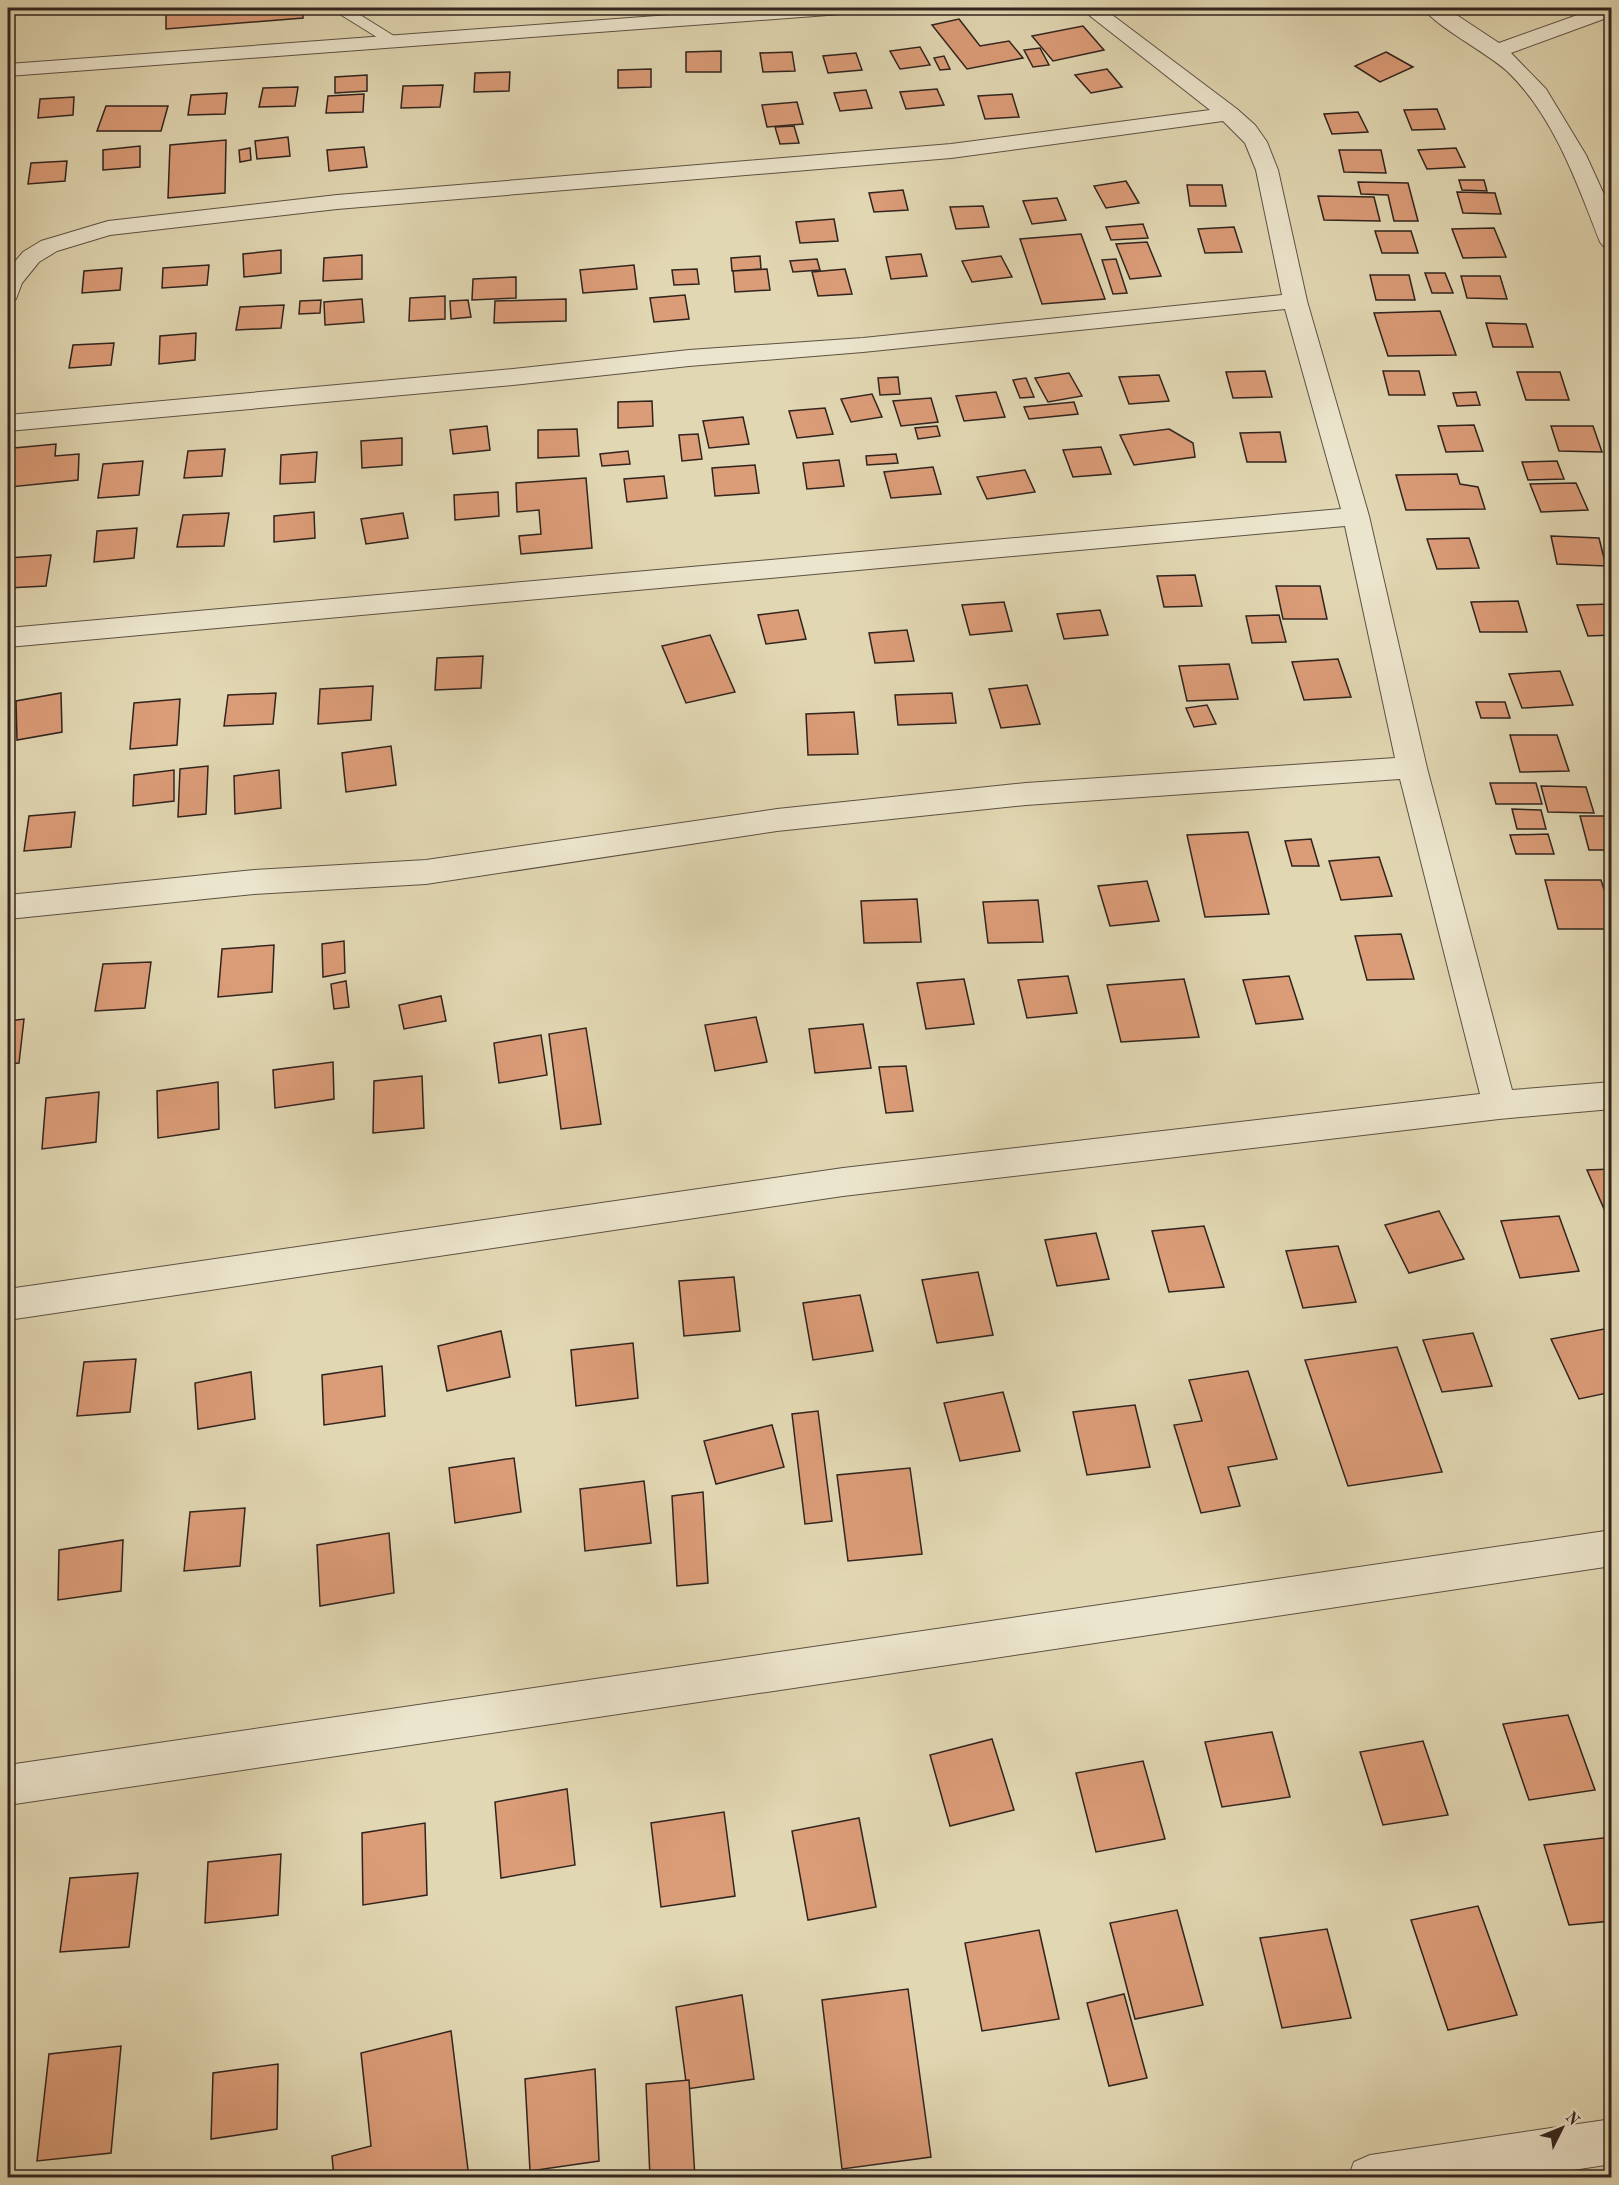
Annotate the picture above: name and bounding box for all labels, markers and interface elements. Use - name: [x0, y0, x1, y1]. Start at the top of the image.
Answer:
- north arrow: [1532, 2098, 1592, 2158]
- text: N: [1561, 2109, 1582, 2130]

